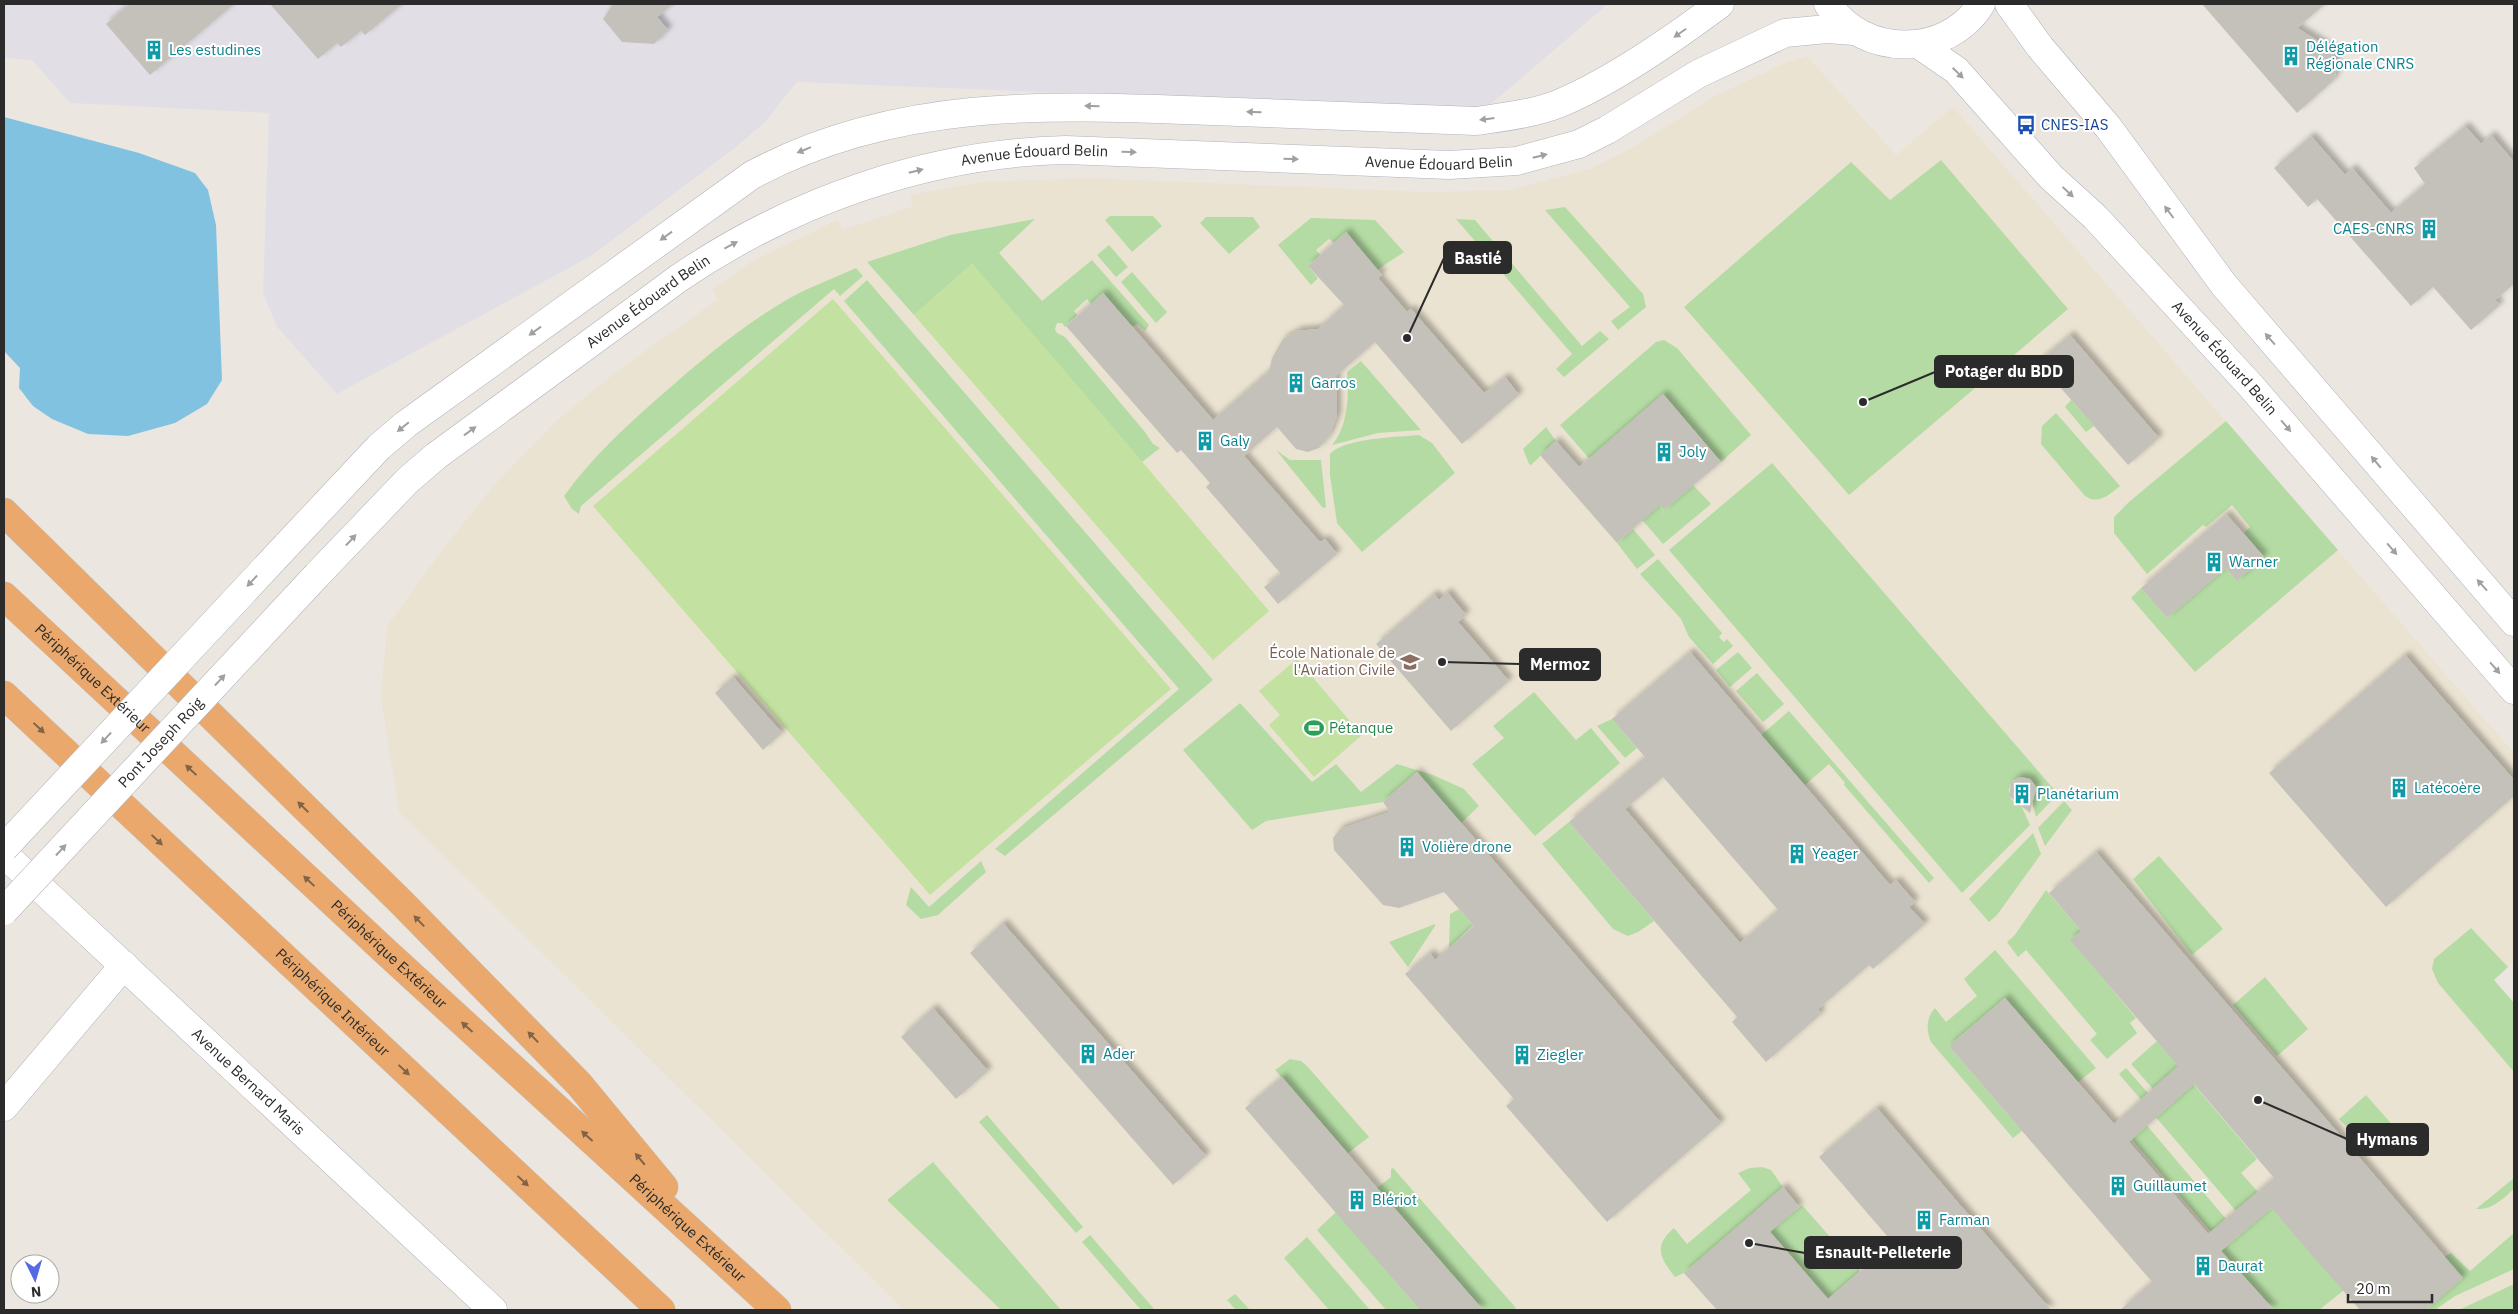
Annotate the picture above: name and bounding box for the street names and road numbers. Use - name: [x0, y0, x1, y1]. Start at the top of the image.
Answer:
- street label: Avenue Édouard Belin: [959, 140, 1109, 170]
- street label: Avenue Édouard Belin: [1365, 151, 1513, 174]
- street label: Avenue Édouard Belin: [582, 250, 713, 352]
- street label: Avenue Édouard Belin: [2168, 296, 2282, 419]
- street label: Périphérique Extérieur: [31, 620, 155, 737]
- street label: Pont Joseph Roig: [114, 693, 207, 791]
- street label: Périphérique Extérieur: [327, 896, 452, 1013]
- street label: Périphérique Intérieur: [272, 944, 394, 1061]
- street label: Avenue Bernard Maris: [188, 1024, 309, 1139]
- street label: Périphérique Extérieur: [626, 1170, 751, 1286]

